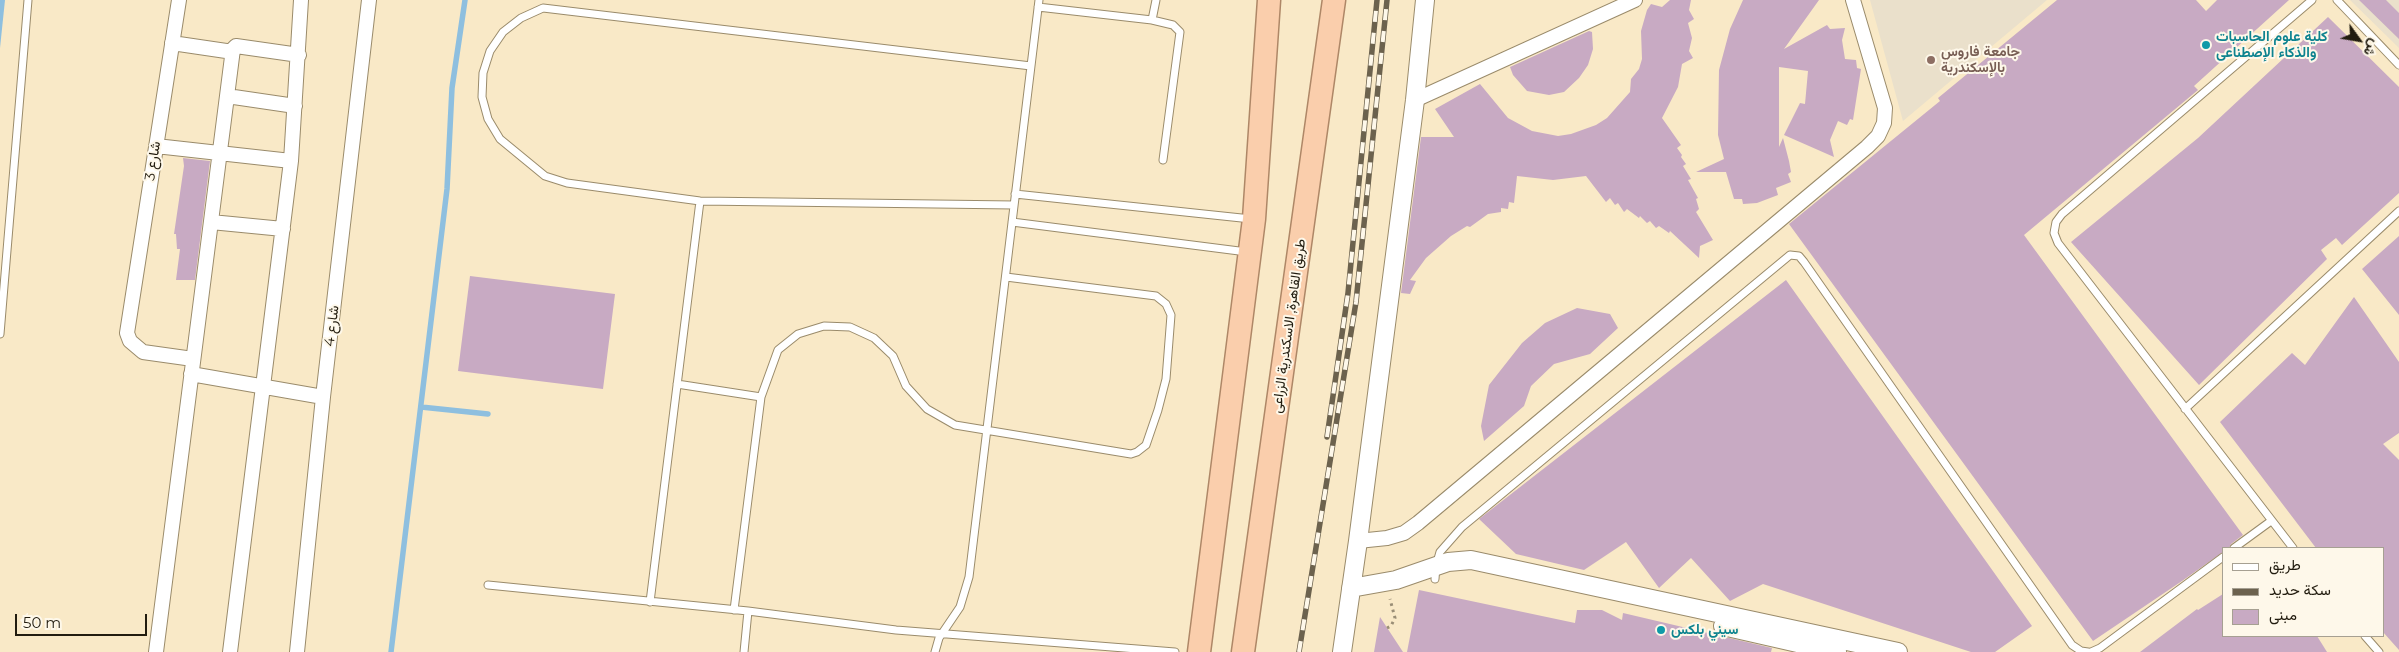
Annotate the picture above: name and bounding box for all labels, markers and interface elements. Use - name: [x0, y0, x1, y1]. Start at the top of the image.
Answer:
- north arrow: [2334, 15, 2384, 65]
- place label: كلية علوم الحاسبات والذكاء الإصطناعى: [2216, 29, 2328, 62]
- text: ش: [2360, 36, 2384, 60]
- marker: كلية علوم الحاسبات والذكاء الإصطناعى: [2200, 39, 2212, 51]
- place label: جامعة فاروس بالإسكندرية: [1941, 44, 2020, 76]
- marker: جامعة فاروس بالإسكندرية: [1925, 54, 1937, 66]
- street label: شارع 3: [142, 140, 164, 182]
- street label: طريق القاهرة, الاسكندرية الزراعى: [1268, 238, 1310, 414]
- street label: شارع 4: [321, 305, 343, 347]
- legend: [2222, 547, 2384, 637]
- text: طريق: [2269, 555, 2301, 574]
- text: سكة حديد: [2269, 580, 2331, 599]
- scale bar: [18, 604, 150, 636]
- text: مبنى: [2269, 605, 2297, 624]
- text: 50 m: [23, 613, 61, 632]
- place label: سيني بلكس: [1671, 622, 1738, 638]
- marker: سيني بلكس: [1655, 624, 1667, 636]

